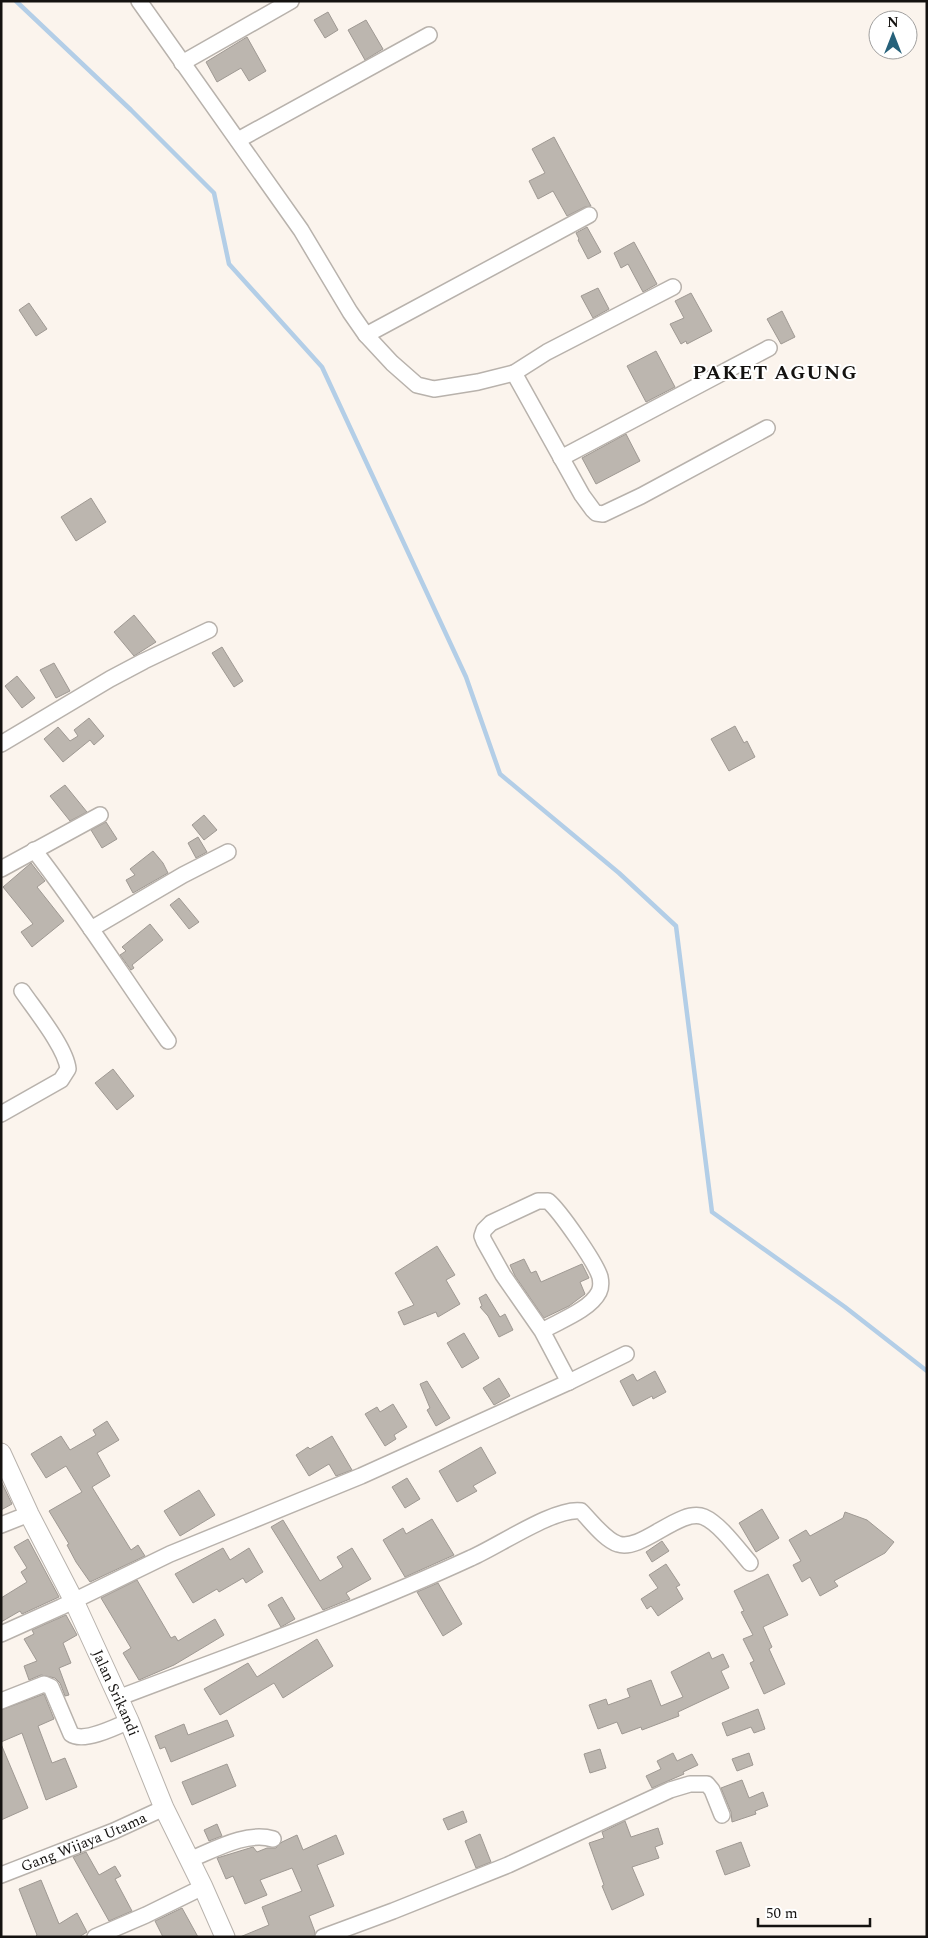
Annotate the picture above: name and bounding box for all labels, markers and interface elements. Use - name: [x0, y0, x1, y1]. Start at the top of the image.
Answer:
- north arrow: [868, 10, 918, 60]
- text: N: [887, 12, 899, 33]
- district label: PAKET AGUNG: [692, 358, 858, 388]
- street label: Jalan Srikandi: [86, 1646, 145, 1740]
- street label: Gang Wijaya Utama: [18, 1806, 151, 1878]
- scale bar: [758, 1896, 870, 1928]
- text: 50 m: [766, 1902, 798, 1925]

